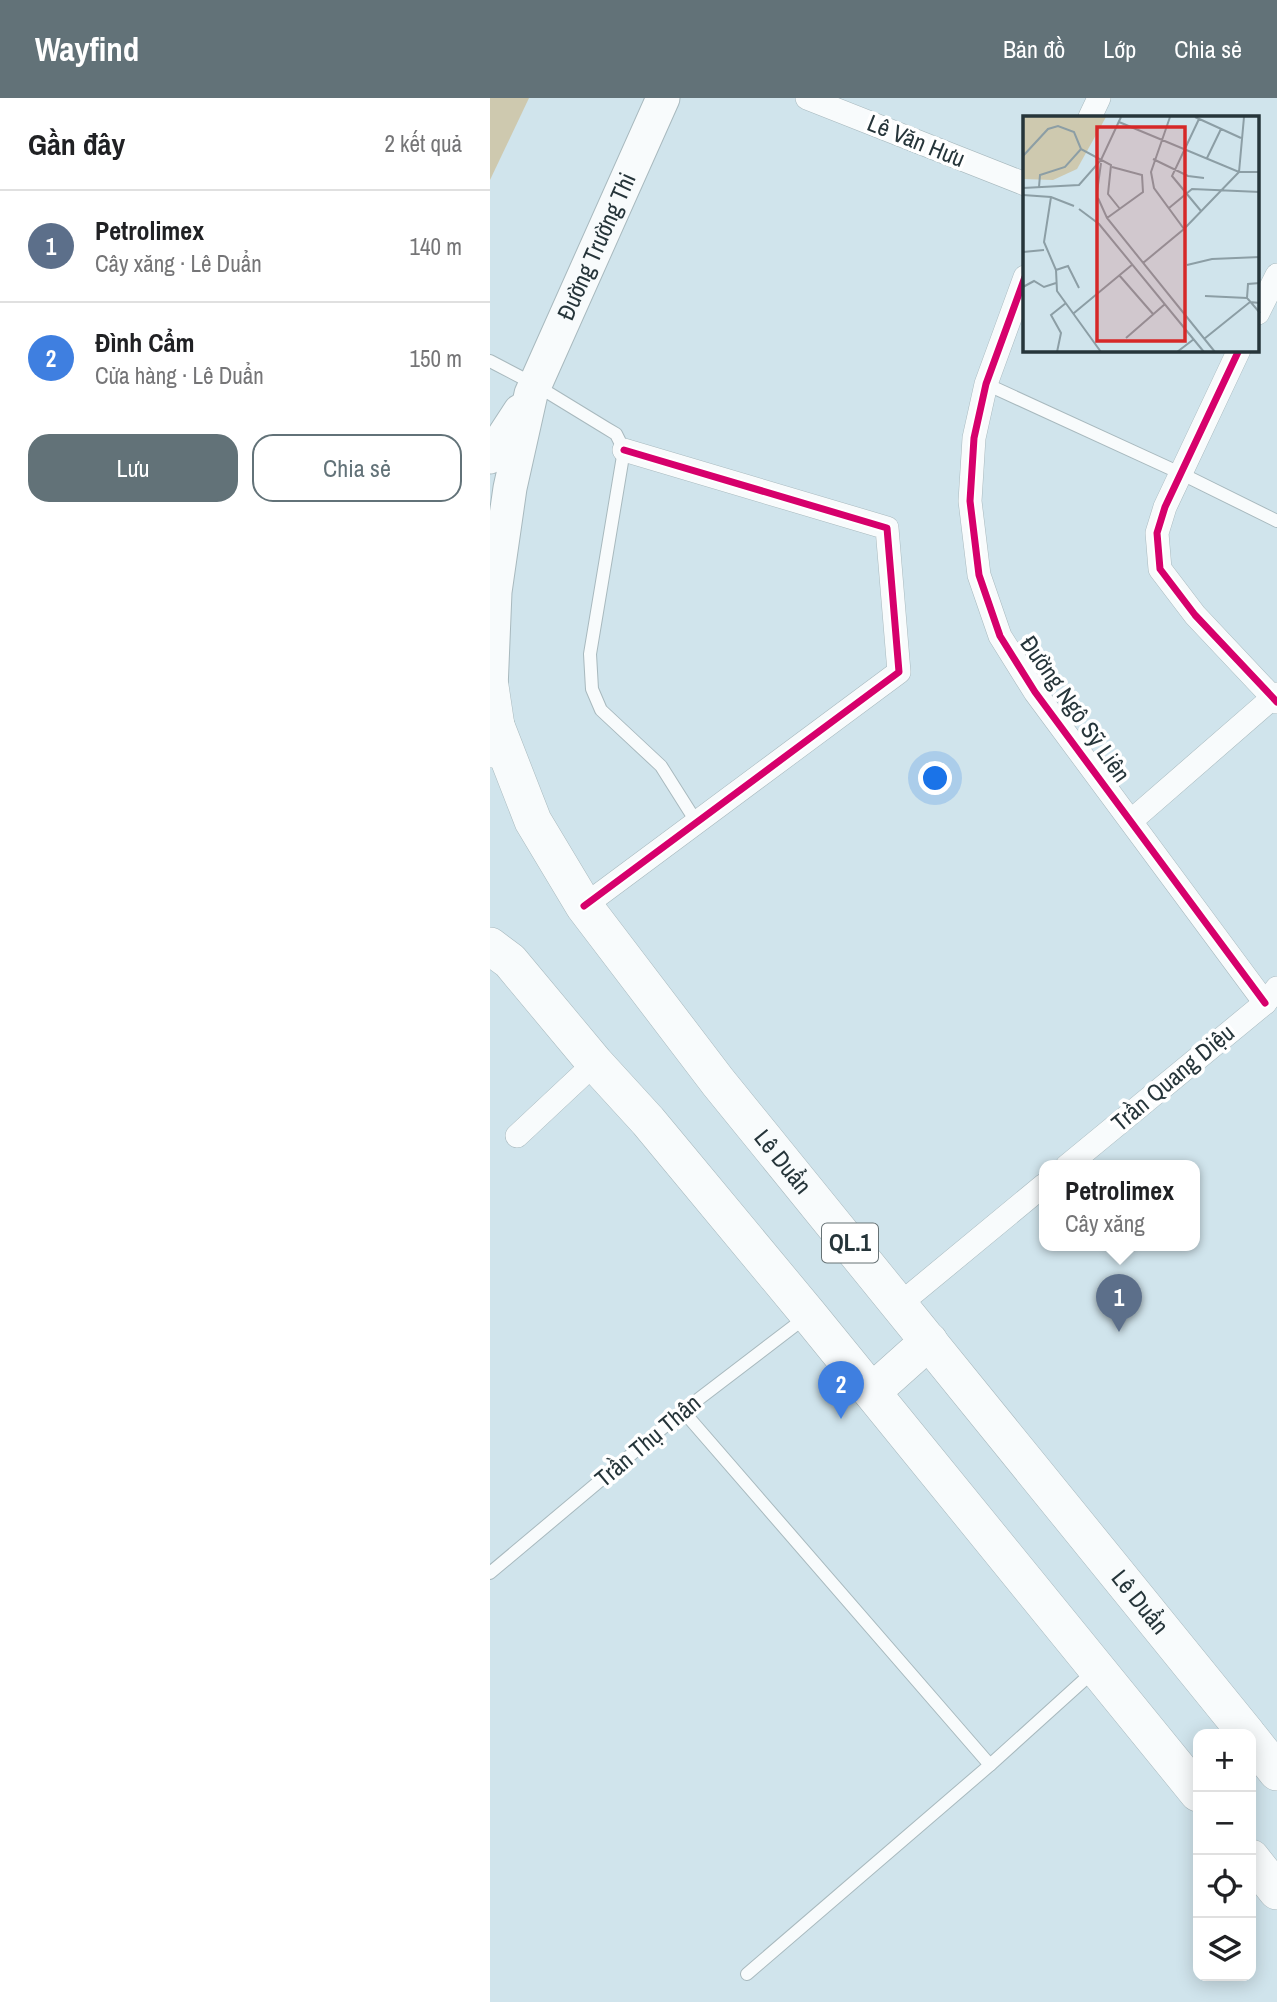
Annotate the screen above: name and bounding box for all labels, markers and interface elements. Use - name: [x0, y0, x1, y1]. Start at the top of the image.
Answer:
- text: Wayfind: [35, 27, 139, 71]
- text: Bản đồ: [1003, 33, 1065, 65]
- text: Lớp: [1103, 33, 1136, 65]
- text: Chia sẻ: [1174, 33, 1242, 65]
- street label: Lê Văn Hưu: [863, 106, 970, 174]
- inset map: [1023, 116, 1259, 352]
- text: Gần đây: [28, 124, 125, 164]
- text: 2 kết quả: [384, 128, 462, 159]
- street label: Đường Trường Thi: [549, 167, 643, 325]
- text: Petrolimex: [95, 213, 204, 248]
- text: 1: [46, 231, 56, 262]
- text: 140 m: [410, 231, 462, 262]
- text: Cây xăng · Lê Duẩn: [95, 248, 262, 279]
- text: Đình Cẩm: [95, 325, 195, 360]
- text: 2: [46, 343, 56, 374]
- text: 150 m: [410, 343, 462, 374]
- text: Cửa hàng · Lê Duẩn: [95, 360, 264, 391]
- button: Lưu: [28, 434, 238, 502]
- button: Chia sẻ: [252, 434, 462, 502]
- street label: Đường Ngô Sỹ Liên: [1013, 629, 1138, 788]
- your location: [918, 761, 952, 795]
- street label: Trần Quang Diệu: [1104, 1016, 1241, 1138]
- street label: Lê Duẩn: [748, 1122, 819, 1200]
- popup: [1039, 1160, 1200, 1251]
- text: Petrolimex: [1065, 1173, 1174, 1208]
- text: Cây xăng: [1065, 1208, 1145, 1239]
- road number: QL.1: [822, 1224, 878, 1262]
- pin: 1: [1096, 1274, 1142, 1332]
- pin: 2: [818, 1361, 864, 1419]
- street label: Trần Thụ Thân: [588, 1387, 707, 1494]
- street label: Lê Duẩn: [1105, 1562, 1177, 1640]
- map controls: [1193, 1729, 1256, 1981]
- button: +: [1193, 1729, 1256, 1792]
- button: −: [1193, 1792, 1256, 1855]
- button: locate: [1193, 1855, 1256, 1918]
- button: layers: [1193, 1918, 1256, 1981]

